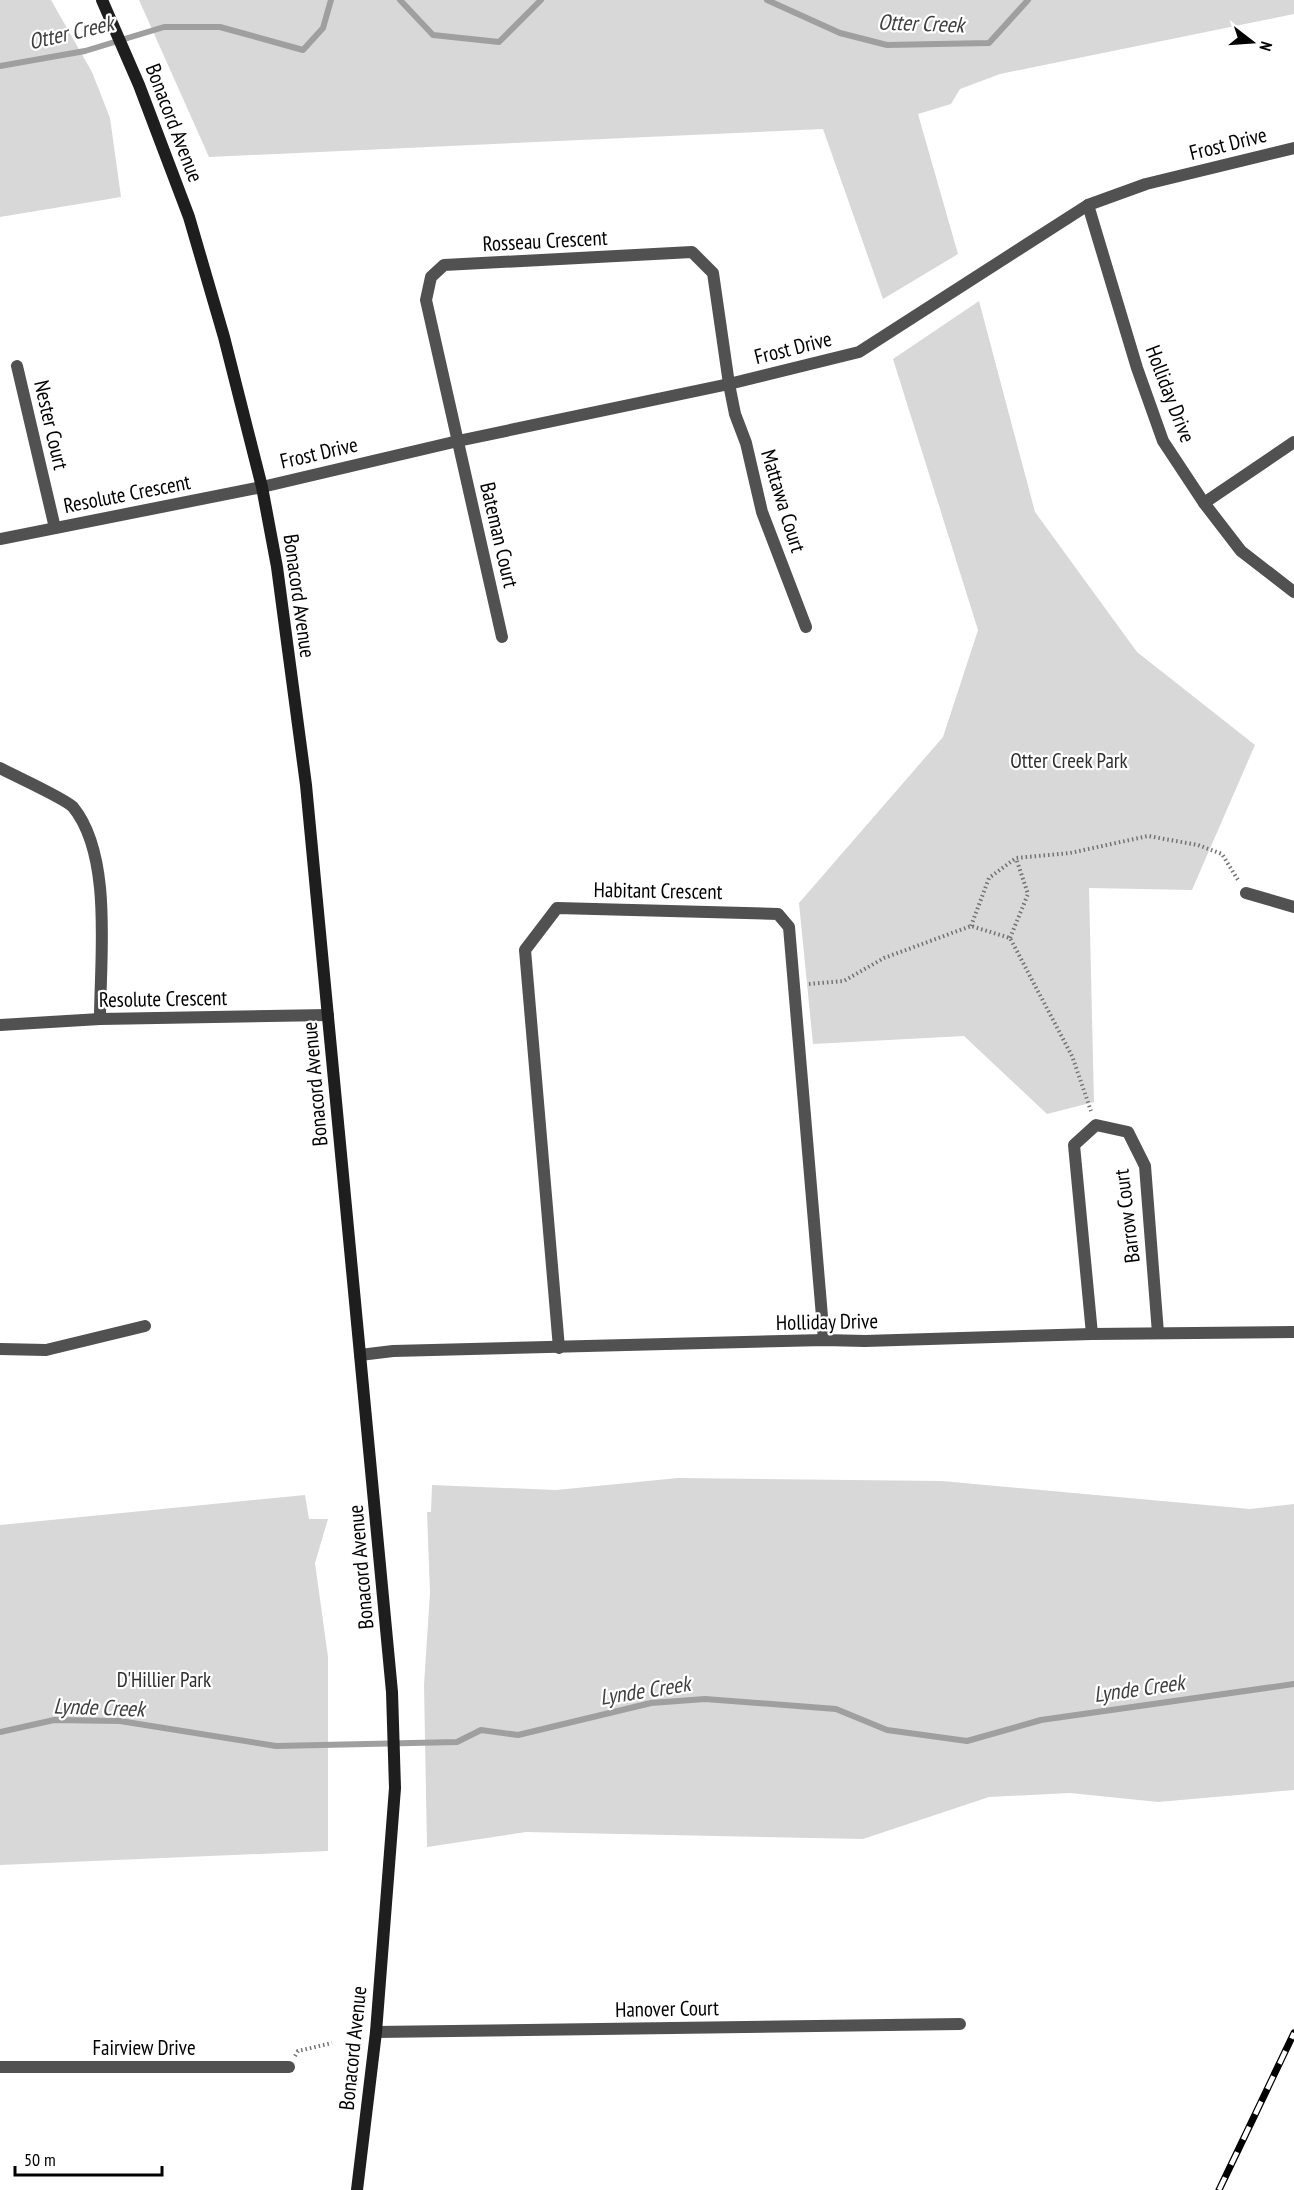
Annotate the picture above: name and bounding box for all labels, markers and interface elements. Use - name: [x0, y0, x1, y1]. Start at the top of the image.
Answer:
- water label: Otter Creek: [26, 8, 119, 55]
- water label: Otter Creek: [877, 8, 967, 39]
- north arrow: [1222, 12, 1282, 72]
- text: N: [1256, 39, 1277, 53]
- street label: Bonacord Avenue: [140, 60, 209, 186]
- street label: Frost Drive: [1186, 121, 1269, 166]
- street label: Rosseau Crescent: [482, 224, 608, 257]
- street label: Frost Drive: [751, 325, 834, 370]
- street label: Holliday Drive: [1140, 341, 1201, 446]
- street label: Nester Court: [28, 378, 75, 472]
- street label: Frost Drive: [277, 430, 360, 475]
- street label: Mattawa Court: [755, 446, 812, 556]
- street label: Resolute Crescent: [61, 468, 193, 519]
- street label: Bateman Court: [474, 479, 525, 591]
- street label: Bonacord Avenue: [277, 532, 322, 660]
- park label: Otter Creek Park: [1010, 747, 1128, 774]
- street label: Habitant Crescent: [593, 876, 723, 905]
- street label: Resolute Crescent: [99, 984, 228, 1013]
- street label: Bonacord Avenue: [296, 1021, 333, 1147]
- street label: Barrow Court: [1107, 1167, 1146, 1265]
- street label: Holliday Drive: [776, 1307, 878, 1336]
- street label: Bonacord Avenue: [342, 1504, 379, 1630]
- park label: D'Hillier Park: [117, 1666, 211, 1693]
- water label: Lynde Creek: [1092, 1667, 1188, 1708]
- water label: Lynde Creek: [598, 1669, 695, 1711]
- water label: Lynde Creek: [53, 1691, 147, 1723]
- street label: Bonacord Avenue: [333, 1985, 372, 2111]
- street label: Hanover Court: [615, 1994, 719, 2023]
- street label: Fairview Drive: [92, 2034, 196, 2061]
- scale bar: [15, 2139, 162, 2177]
- text: 50 m: [24, 2148, 56, 2171]

